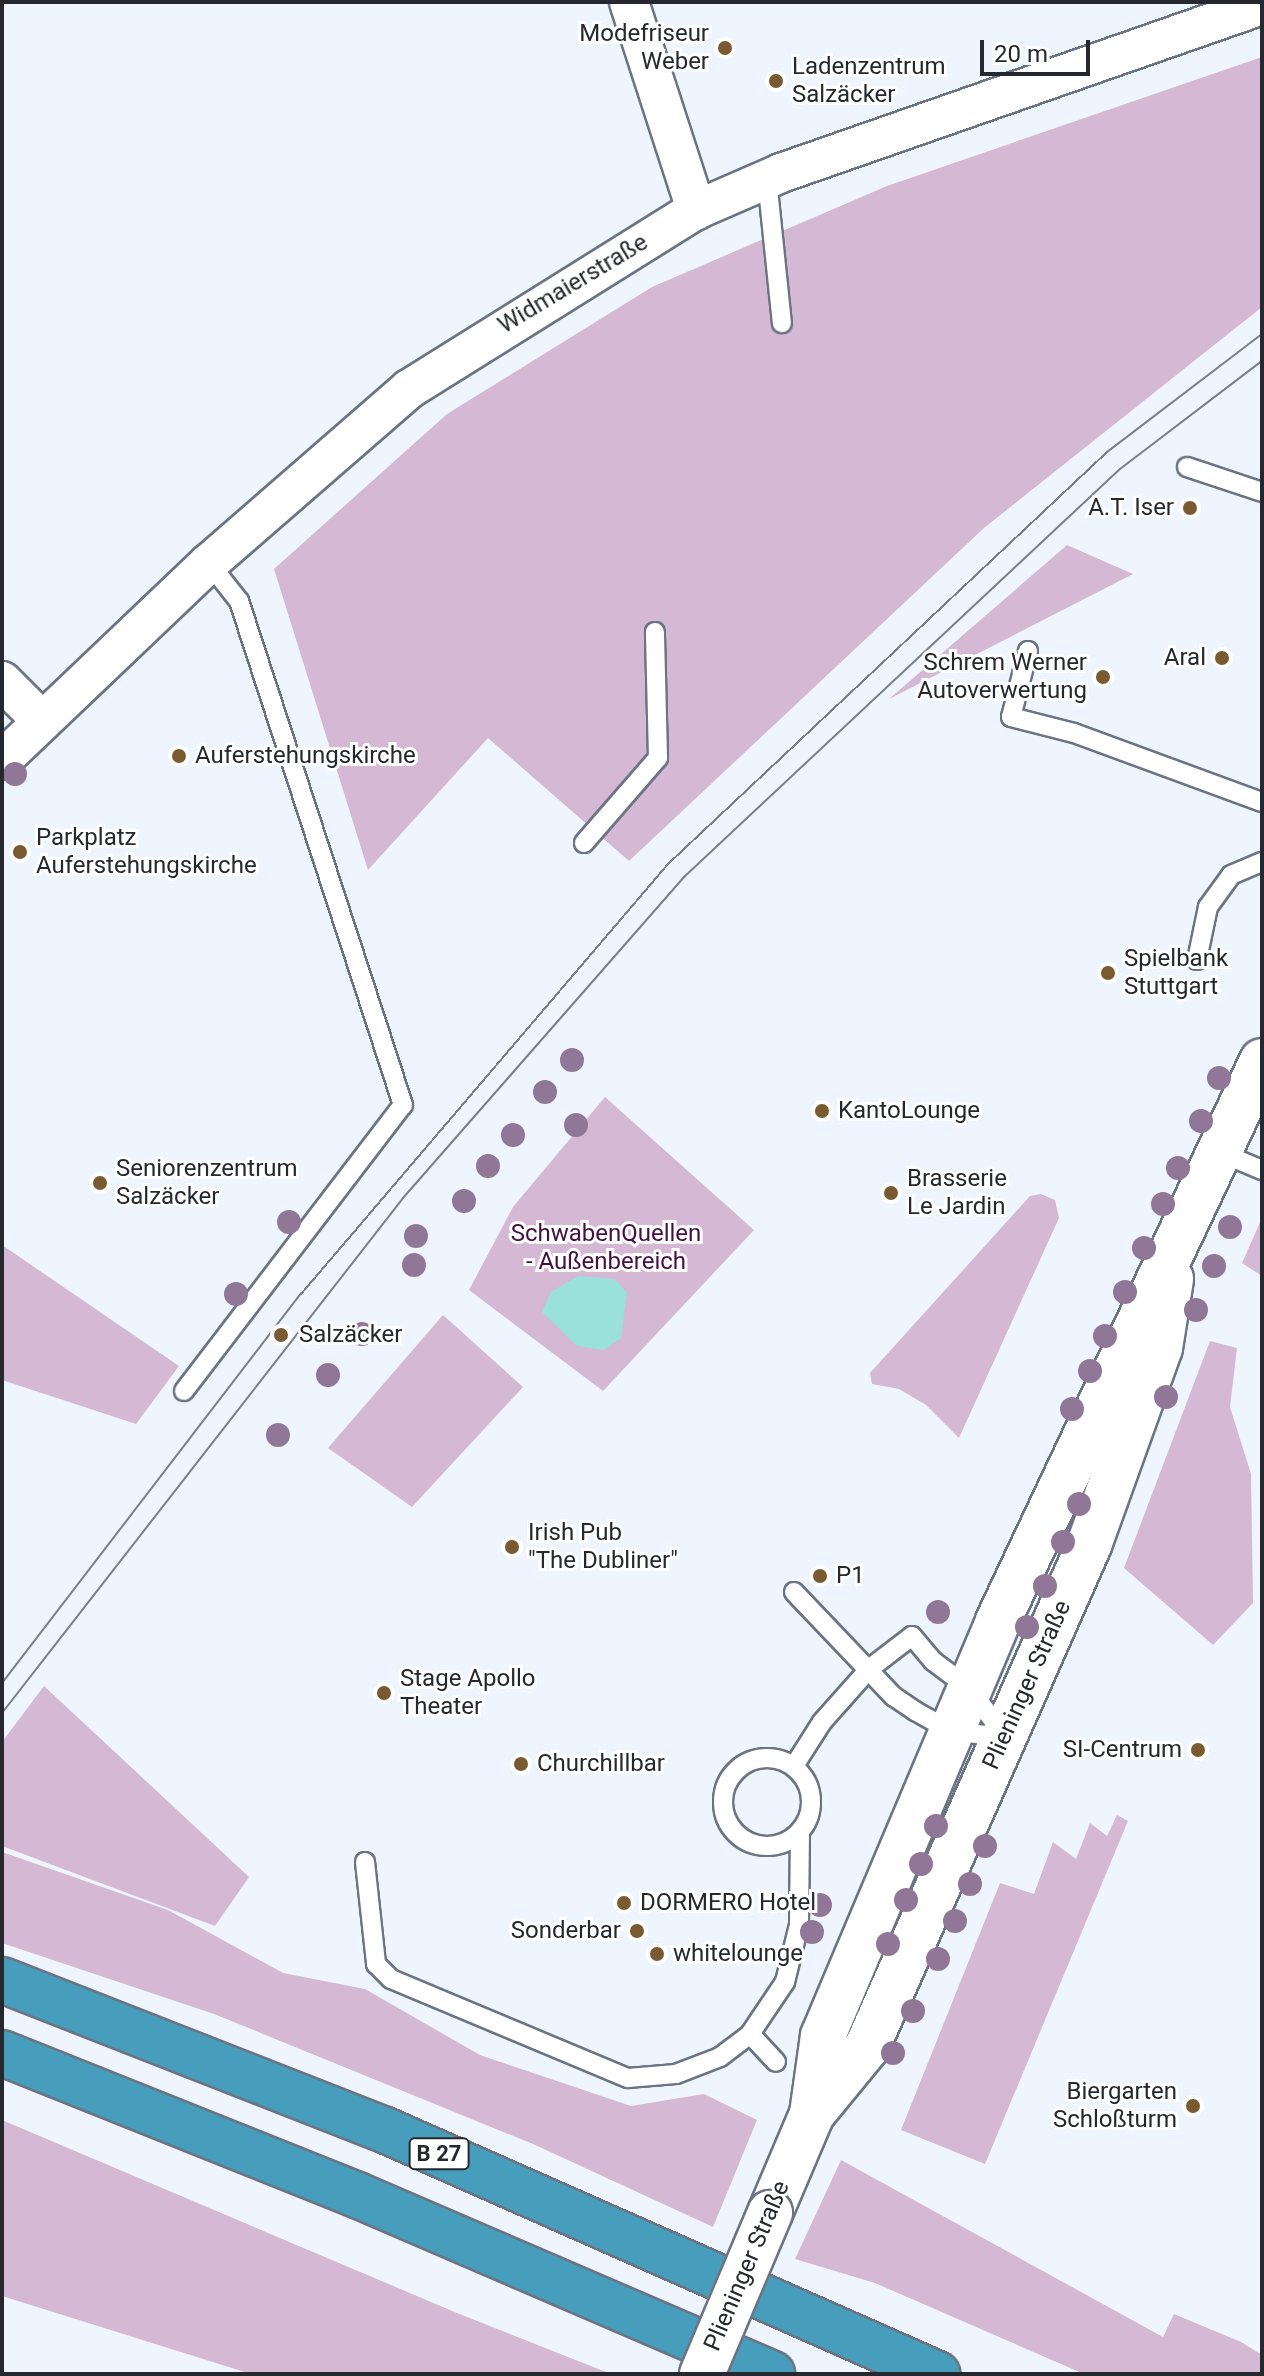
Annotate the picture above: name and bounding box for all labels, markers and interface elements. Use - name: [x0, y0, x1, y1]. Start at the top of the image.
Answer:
- place label: Modefriseur Weber: [579, 20, 709, 76]
- scale bar: [984, 24, 1094, 74]
- marker: Modefriseur Weber: [716, 39, 734, 57]
- text: 20 m: [994, 40, 1048, 68]
- place label: Ladenzentrum Salzäcker: [792, 53, 945, 109]
- marker: Ladenzentrum Salzäcker: [767, 72, 785, 90]
- street label: Widmaierstraße: [493, 228, 653, 340]
- place label: A.T. Iser: [1088, 494, 1174, 522]
- marker: A.T. Iser: [1181, 499, 1199, 517]
- place label: Aral: [1164, 644, 1206, 672]
- place label: Schrem Werner Autoverwertung: [917, 649, 1087, 705]
- marker: Aral: [1213, 649, 1231, 667]
- marker: Schrem Werner Autoverwertung: [1094, 668, 1112, 686]
- place label: Auferstehungskirche: [195, 742, 416, 770]
- marker: Auferstehungskirche: [170, 747, 188, 765]
- place label: Parkplatz Auferstehungskirche: [36, 824, 257, 880]
- marker: Parkplatz Auferstehungskirche: [11, 843, 29, 861]
- place label: Spielbank Stuttgart: [1124, 945, 1228, 1001]
- marker: Spielbank Stuttgart: [1099, 964, 1117, 982]
- place label: KantoLounge: [838, 1097, 980, 1125]
- marker: KantoLounge: [813, 1102, 831, 1120]
- place label: Seniorenzentrum Salzäcker: [116, 1155, 298, 1211]
- place label: Brasserie Le Jardin: [907, 1165, 1007, 1221]
- marker: Seniorenzentrum Salzäcker: [91, 1174, 109, 1192]
- marker: Brasserie Le Jardin: [882, 1184, 900, 1202]
- park label: SchwabenQuellen - Außenbereich: [511, 1220, 701, 1276]
- place label: Salzäcker: [299, 1321, 402, 1349]
- marker: Salzäcker: [270, 1324, 292, 1346]
- place label: Irish Pub "The Dubliner": [528, 1519, 678, 1575]
- marker: Irish Pub "The Dubliner": [503, 1538, 521, 1556]
- place label: P1: [836, 1562, 865, 1590]
- marker: P1: [811, 1567, 829, 1585]
- street label: Plieninger Straße: [977, 1596, 1077, 1774]
- place label: Stage Apollo Theater: [400, 1665, 535, 1721]
- marker: Stage Apollo Theater: [375, 1684, 393, 1702]
- place label: SI-Centrum: [1063, 1736, 1182, 1764]
- marker: SI-Centrum: [1189, 1741, 1207, 1759]
- place label: Churchillbar: [537, 1750, 665, 1778]
- marker: Churchillbar: [512, 1755, 530, 1773]
- place label: DORMERO Hotel: [640, 1889, 816, 1917]
- marker: DORMERO Hotel: [615, 1894, 633, 1912]
- place label: Sonderbar: [511, 1917, 621, 1945]
- marker: Sonderbar: [628, 1922, 646, 1940]
- place label: whitelounge: [673, 1940, 803, 1968]
- marker: whitelounge: [648, 1945, 666, 1963]
- place label: Biergarten Schloßturm: [1053, 2078, 1177, 2134]
- marker: Biergarten Schloßturm: [1184, 2097, 1202, 2115]
- road number: B 27: [407, 2136, 471, 2172]
- street label: Plieninger Straße: [698, 2177, 796, 2355]

